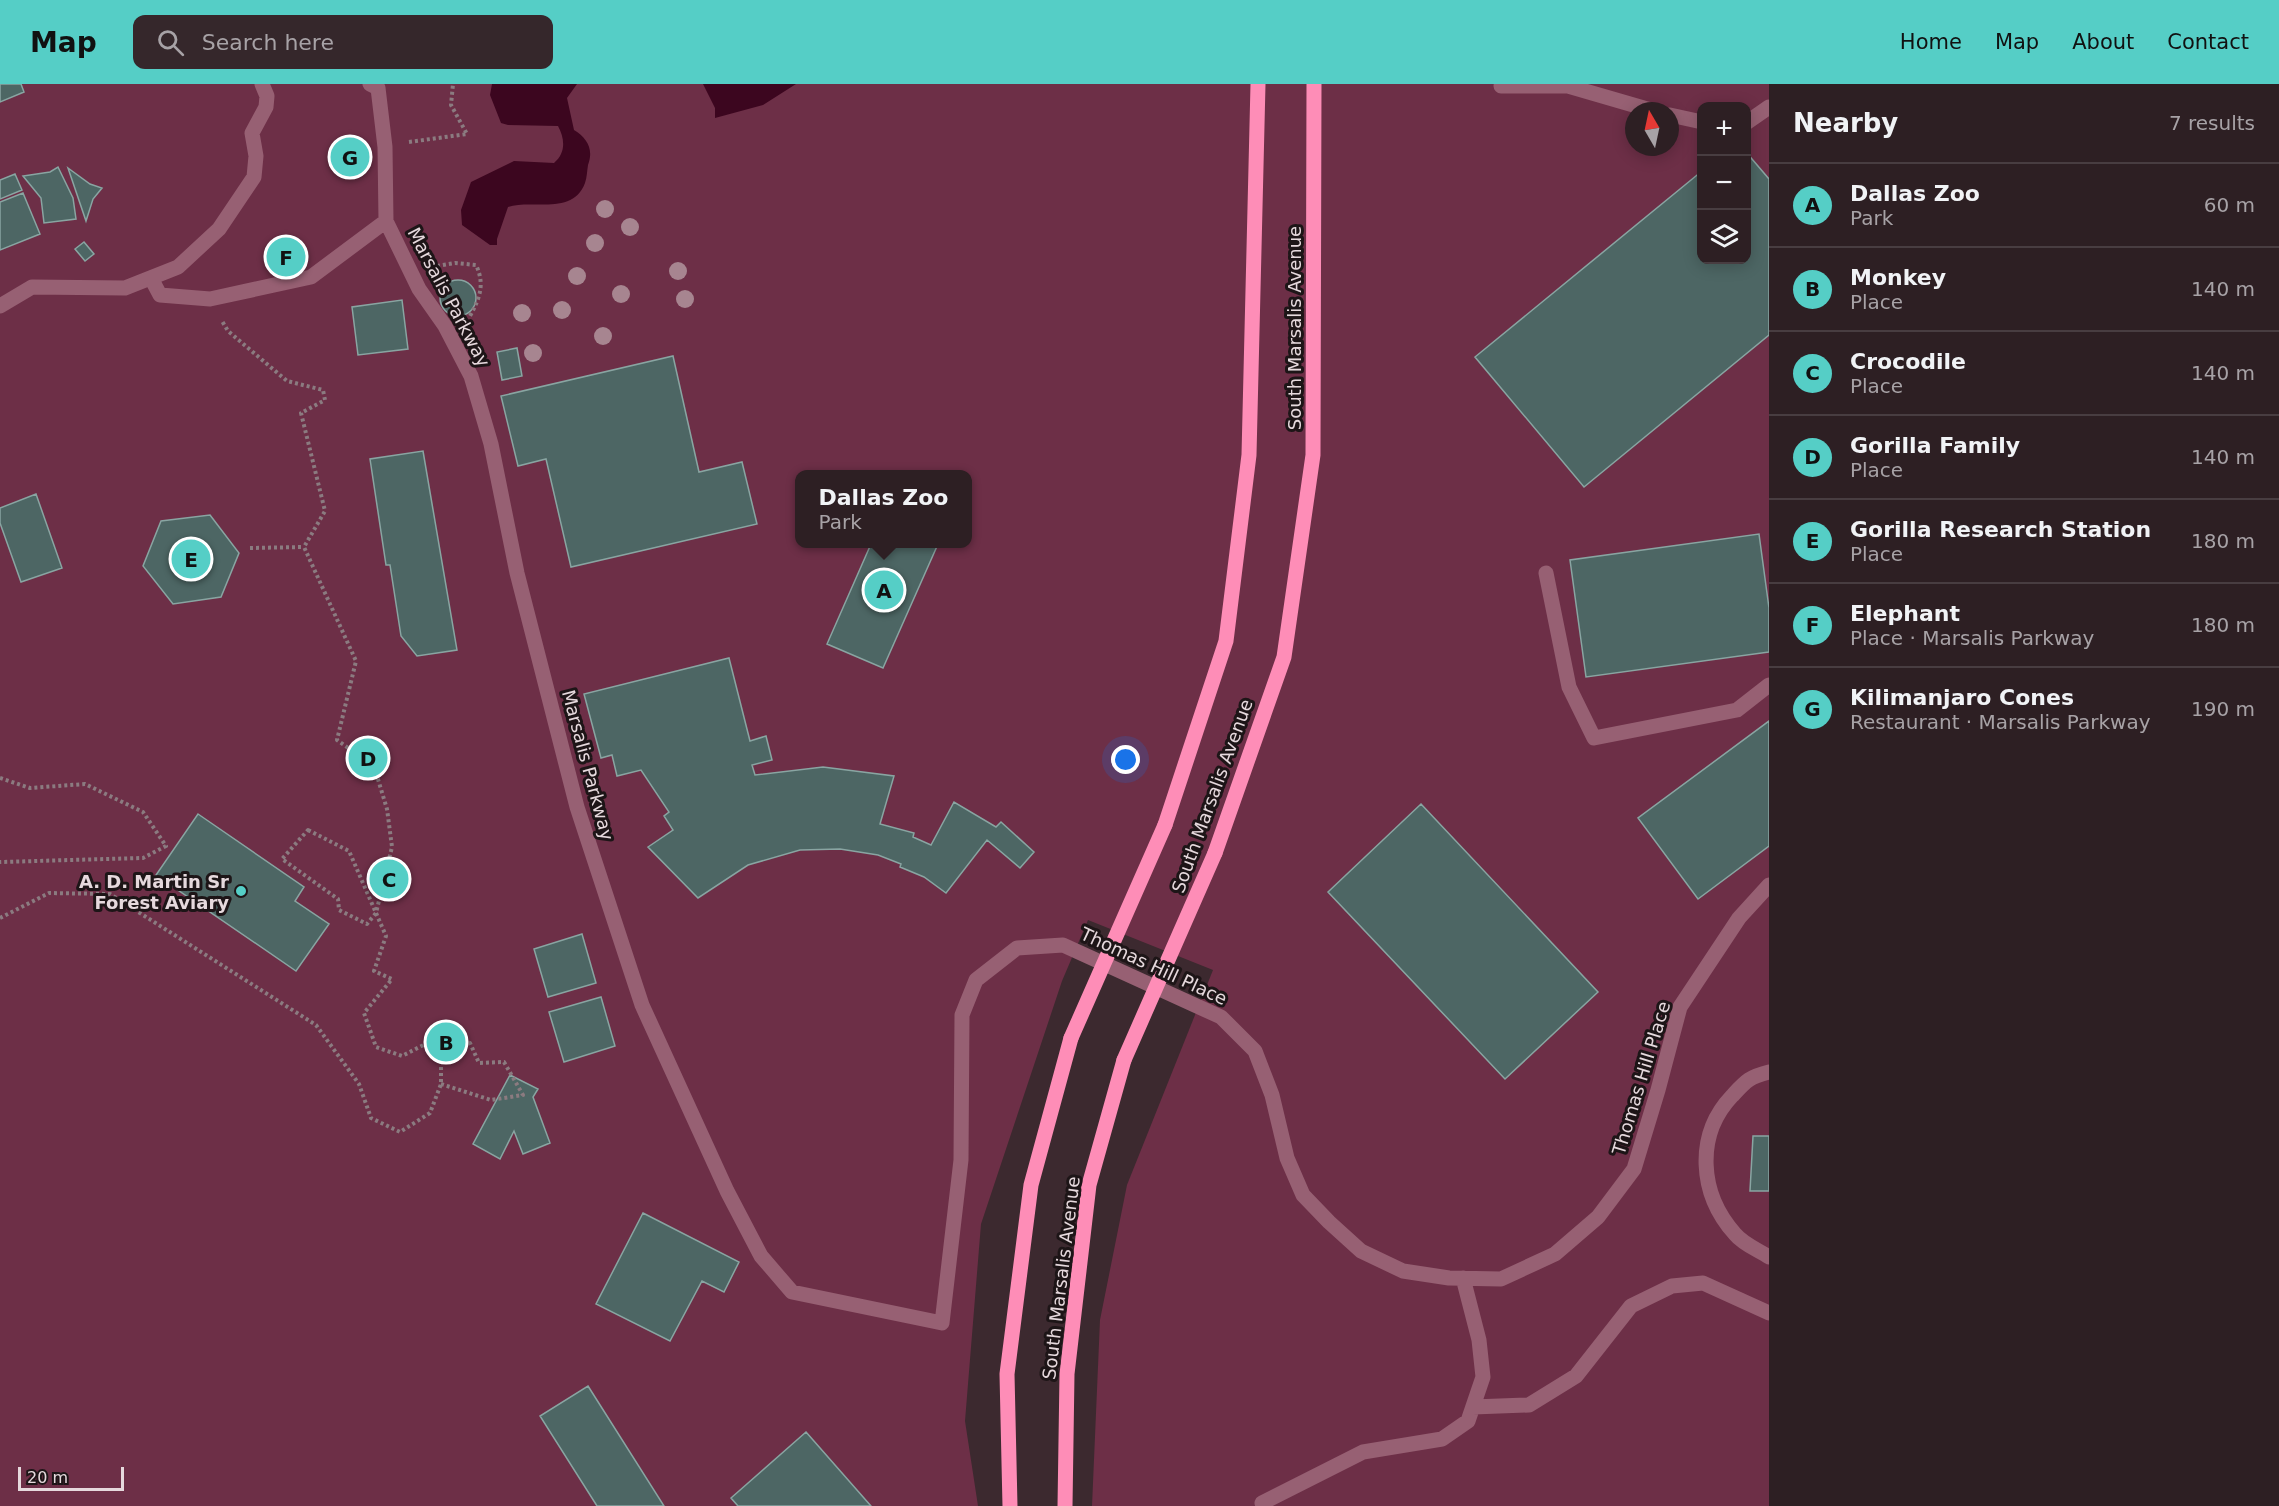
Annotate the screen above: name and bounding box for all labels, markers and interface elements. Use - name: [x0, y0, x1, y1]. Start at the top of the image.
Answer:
- search box: [133, 15, 553, 69]
- text: Map: [30, 26, 97, 59]
- icon: search: [154, 26, 187, 59]
- text: Search here: [202, 30, 334, 55]
- text: Home: [1900, 30, 1962, 54]
- text: Map: [1995, 30, 2039, 54]
- text: About: [2072, 30, 2134, 54]
- text: Contact: [2167, 30, 2249, 54]
- north arrow: [1625, 102, 1679, 156]
- map controls: [1697, 102, 1751, 264]
- button: +: [1697, 102, 1751, 156]
- text: Nearby: [1793, 108, 1898, 138]
- text: 7 results: [2169, 111, 2255, 135]
- pin: G: [330, 134, 370, 180]
- button: −: [1697, 156, 1751, 210]
- text: Dallas Zoo: [1850, 181, 1980, 206]
- text: A: [1805, 193, 1820, 217]
- text: 60 m: [2204, 193, 2255, 217]
- text: Park: [1850, 206, 1893, 230]
- button: layers: [1697, 210, 1751, 264]
- street label: Marsalis Parkway: [403, 224, 495, 371]
- street label: South Marsalis Avenue: [1284, 226, 1305, 430]
- pin: F: [266, 234, 306, 279]
- text: Monkey: [1850, 265, 1946, 290]
- text: B: [1805, 277, 1820, 301]
- text: 140 m: [2191, 277, 2255, 301]
- text: Place: [1850, 290, 1903, 314]
- text: Crocodile: [1850, 349, 1966, 374]
- text: C: [1805, 361, 1820, 385]
- text: 140 m: [2191, 361, 2255, 385]
- text: Place: [1850, 374, 1903, 398]
- text: Gorilla Family: [1850, 433, 2020, 458]
- text: D: [1804, 445, 1821, 469]
- text: 140 m: [2191, 445, 2255, 469]
- text: Place: [1850, 458, 1903, 482]
- popup: [795, 470, 972, 548]
- text: Dallas Zoo: [819, 485, 948, 510]
- text: Park: [819, 510, 862, 534]
- text: Gorilla Research Station: [1850, 517, 2151, 542]
- text: E: [1806, 529, 1819, 553]
- text: 180 m: [2191, 529, 2255, 553]
- pin: E: [172, 536, 210, 582]
- text: Place: [1850, 542, 1903, 566]
- pin: A: [864, 568, 904, 612]
- text: Elephant: [1850, 601, 1960, 626]
- text: F: [1806, 613, 1819, 637]
- text: 180 m: [2191, 613, 2255, 637]
- text: Place · Marsalis Parkway: [1850, 626, 2094, 650]
- text: Kilimanjaro Cones: [1850, 685, 2074, 710]
- street label: Marsalis Parkway: [558, 688, 618, 843]
- street label: South Marsalis Avenue: [1167, 696, 1257, 896]
- text: G: [1804, 697, 1821, 721]
- text: 190 m: [2191, 697, 2255, 721]
- text: Restaurant · Marsalis Parkway: [1850, 710, 2151, 734]
- pin: D: [348, 736, 388, 780]
- your location: [1111, 745, 1140, 774]
- pin: C: [370, 856, 408, 902]
- place label: A. D. Martin Sr Forest Aviary: [79, 871, 229, 913]
- marker: A. D. Martin Sr Forest Aviary: [234, 884, 248, 898]
- street label: Thomas Hill Place: [1077, 922, 1231, 1009]
- street label: Thomas Hill Place: [1607, 999, 1674, 1158]
- pin: B: [426, 1020, 466, 1064]
- street label: South Marsalis Avenue: [1038, 1175, 1084, 1381]
- scale bar: [18, 1464, 124, 1492]
- text: 20 m: [27, 1468, 68, 1487]

